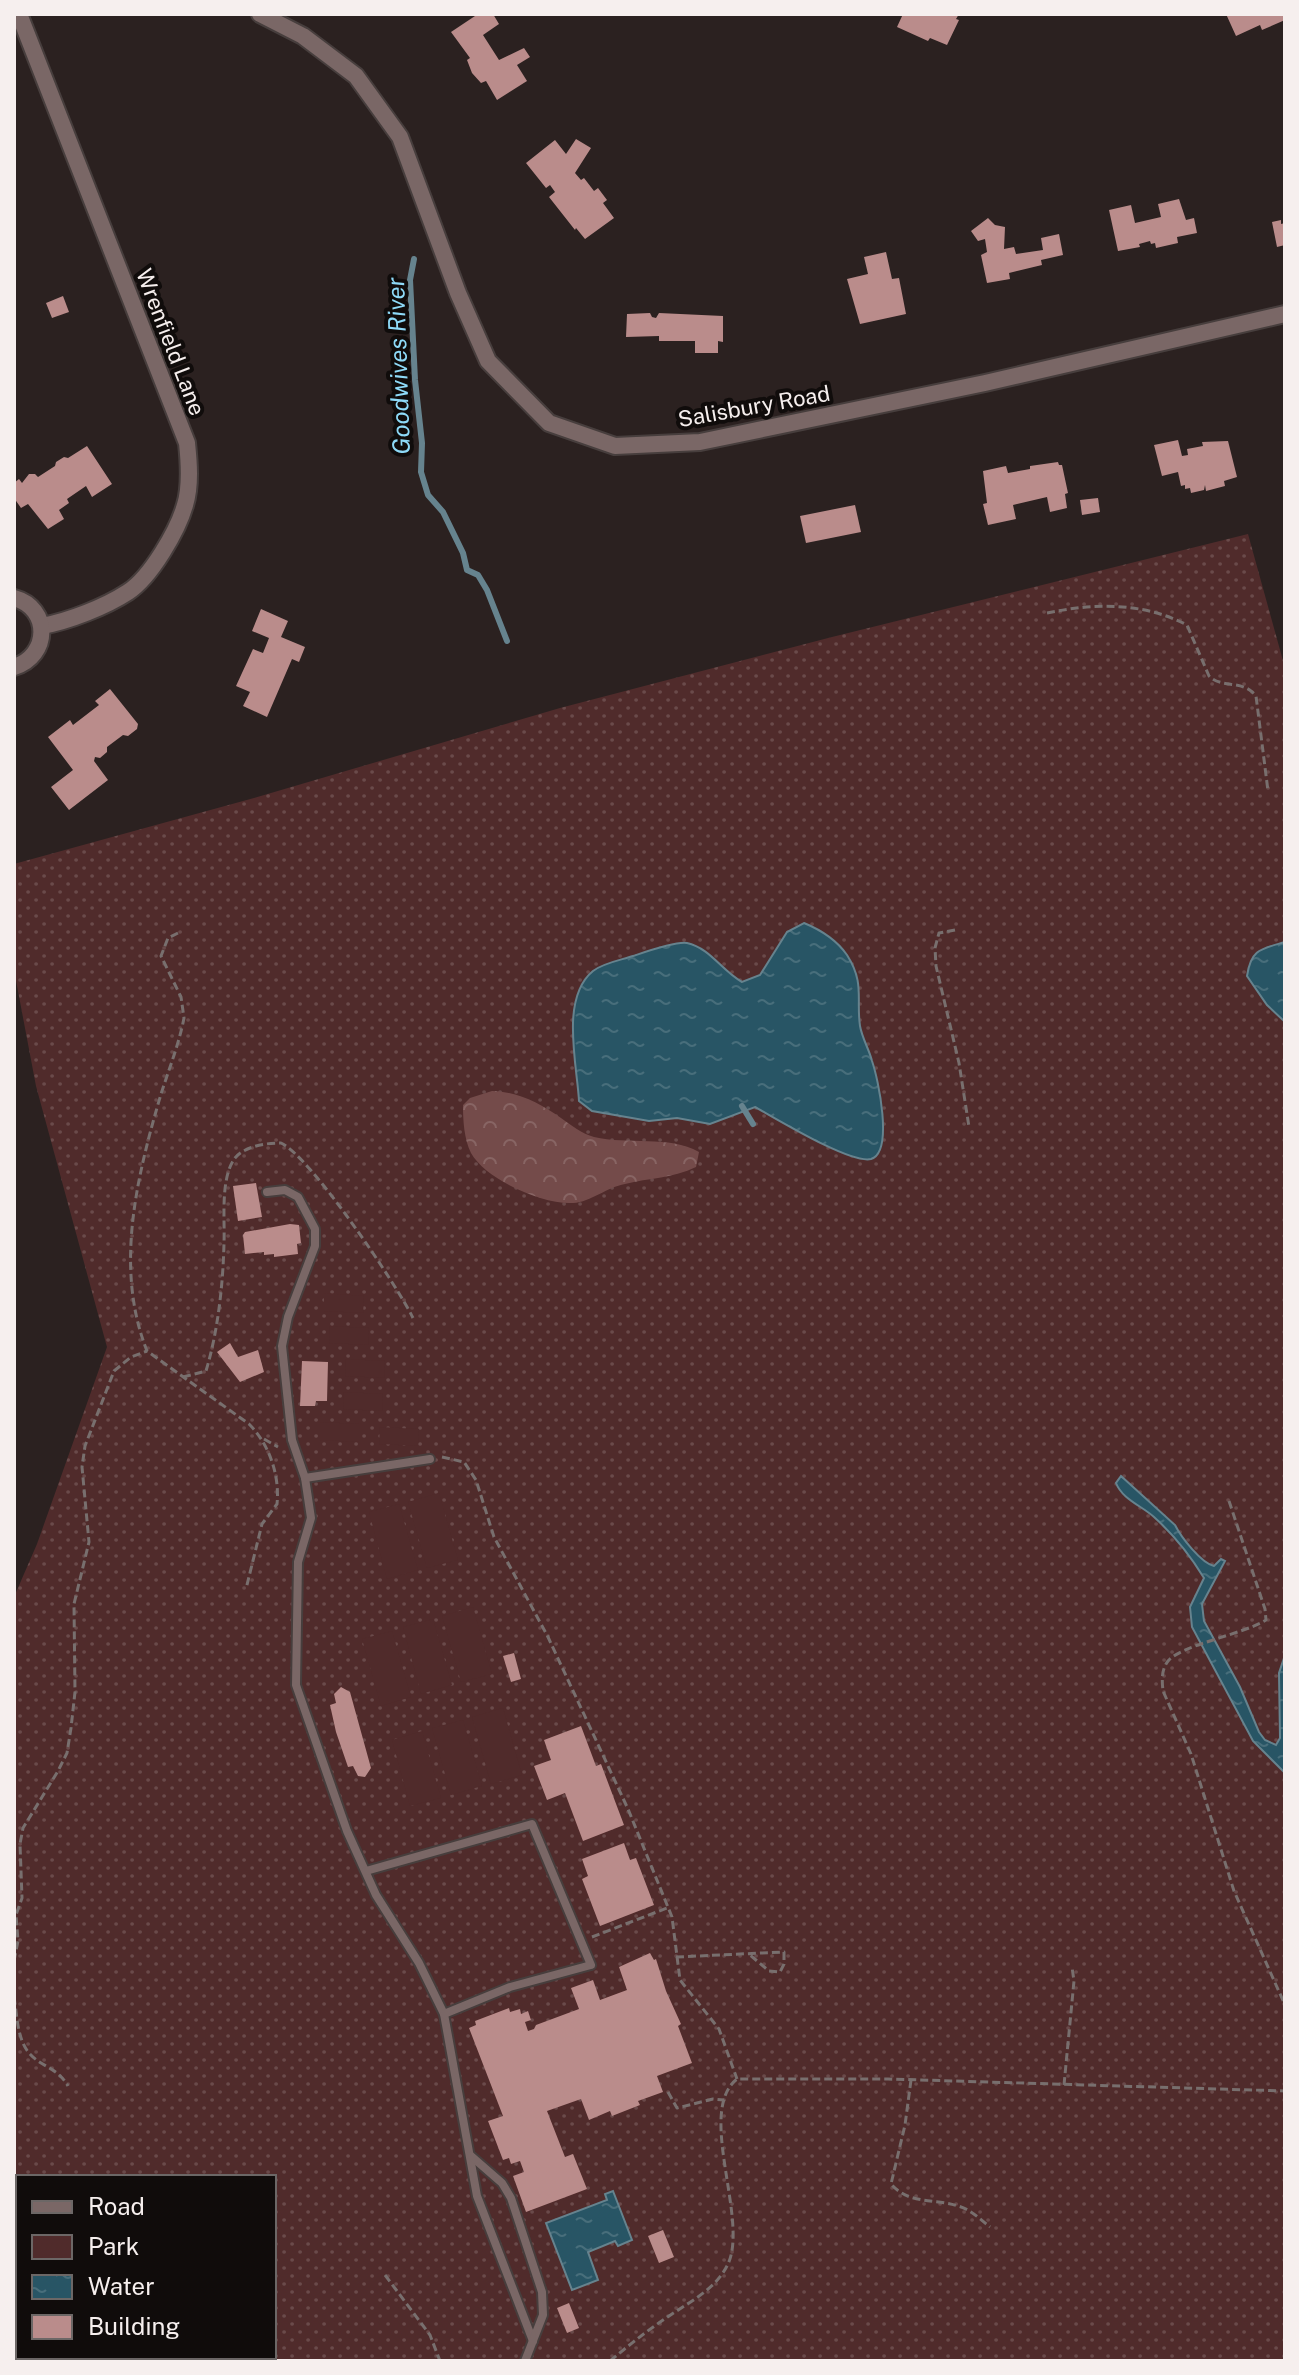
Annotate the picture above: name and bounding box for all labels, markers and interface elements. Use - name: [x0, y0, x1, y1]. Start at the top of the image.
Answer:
- street label: Wrenfield Lane: [131, 265, 211, 419]
- water label: Goodwives River: [381, 276, 415, 455]
- street label: Salisbury Road: [676, 380, 832, 432]
- legend: [16, 2175, 276, 2359]
- text: Road: [88, 2192, 145, 2220]
- text: Park: [88, 2232, 139, 2260]
- text: Water: [88, 2272, 155, 2300]
- text: Building: [88, 2312, 180, 2340]

